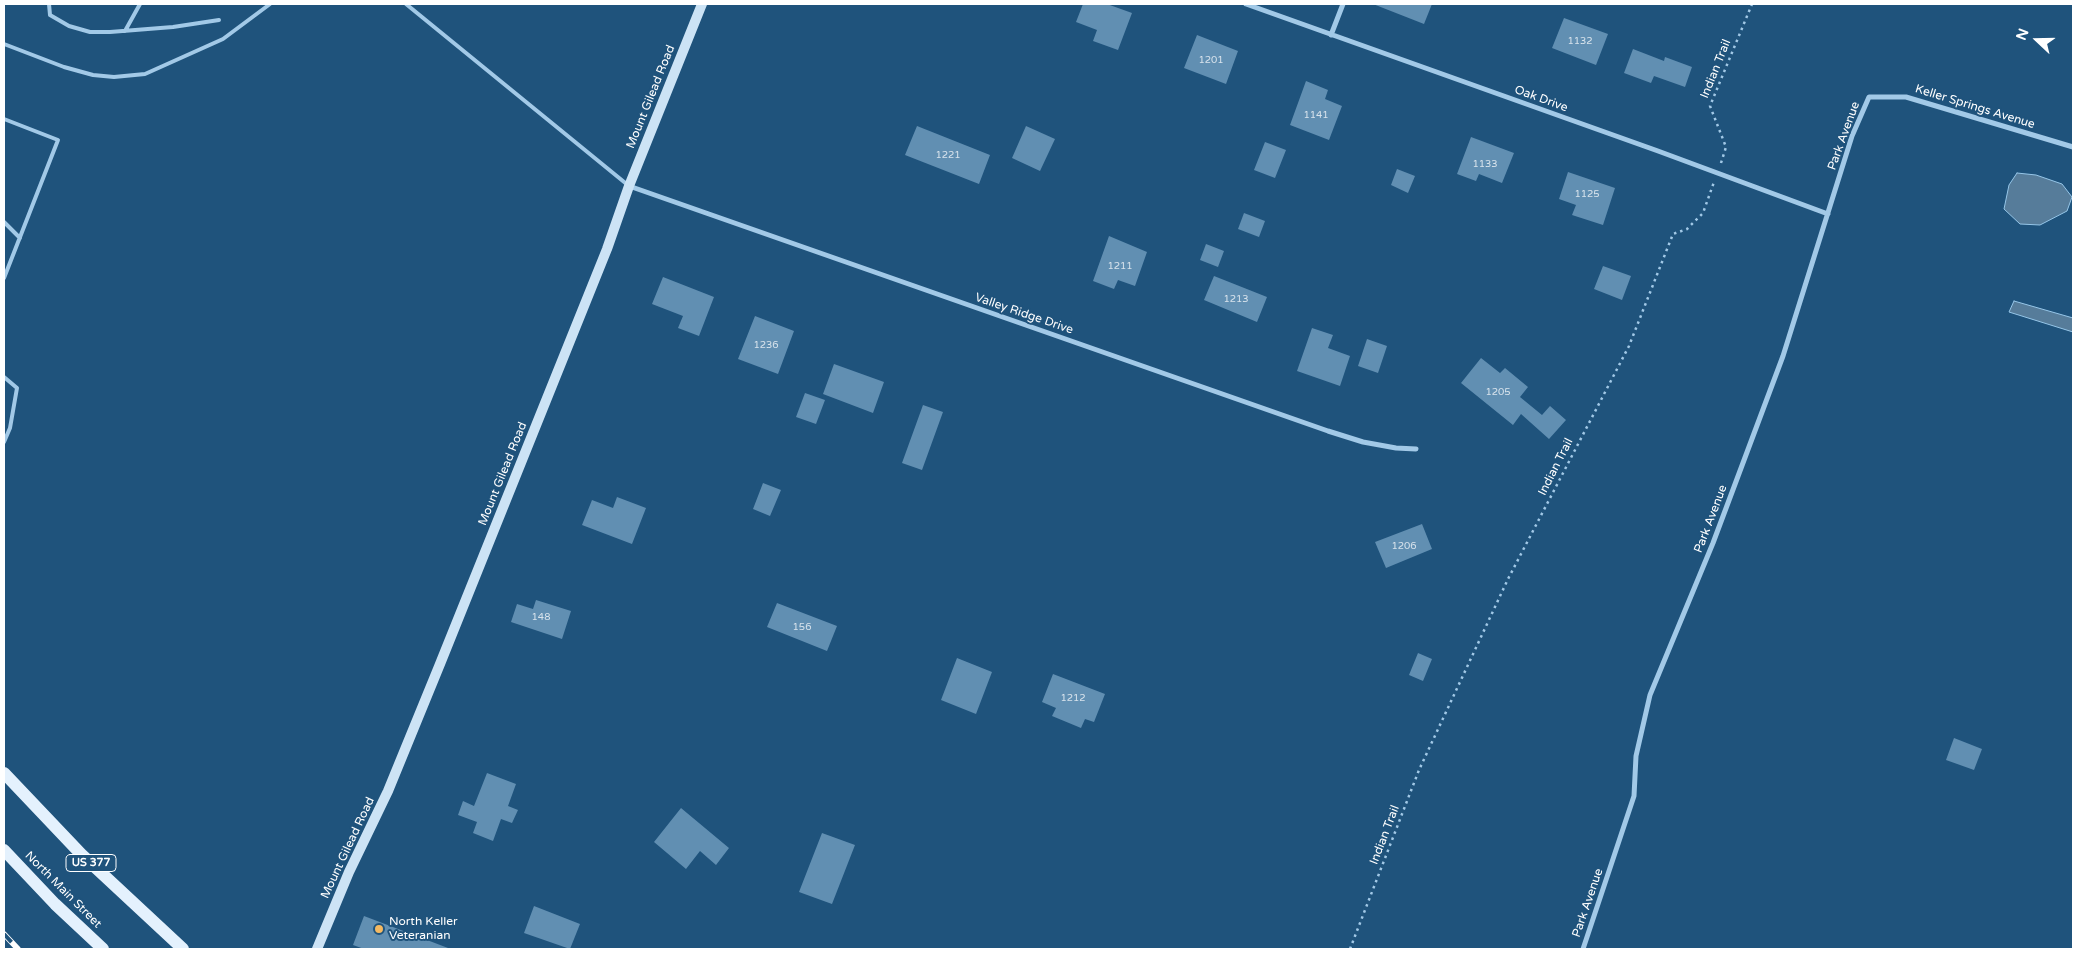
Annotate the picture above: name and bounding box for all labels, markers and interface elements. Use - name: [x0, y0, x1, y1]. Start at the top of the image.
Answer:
- north arrow: [2012, 15, 2062, 65]
- text: N: [2013, 26, 2032, 43]
- house number: 1132: [1567, 35, 1593, 47]
- street label: Indian Trail: [1698, 37, 1734, 101]
- street label: Mount Gilead Road: [624, 43, 678, 151]
- house number: 1201: [1198, 54, 1224, 66]
- street label: Keller Springs Avenue: [1913, 82, 2037, 132]
- street label: Oak Drive: [1512, 83, 1570, 115]
- street label: Park Avenue: [1825, 100, 1863, 172]
- house number: 1141: [1303, 109, 1329, 121]
- house number: 1221: [935, 149, 961, 161]
- house number: 1133: [1472, 158, 1498, 170]
- house number: 1125: [1574, 188, 1600, 200]
- house number: 1211: [1107, 260, 1133, 272]
- street label: Valley Ridge Drive: [973, 290, 1075, 338]
- house number: 1213: [1223, 293, 1249, 305]
- house number: 1236: [753, 339, 779, 351]
- house number: 1205: [1485, 386, 1511, 398]
- street label: Mount Gilead Road: [476, 420, 530, 528]
- street label: Indian Trail: [1535, 436, 1577, 498]
- street label: Park Avenue: [1691, 483, 1731, 555]
- house number: 1206: [1391, 540, 1417, 552]
- house number: 148: [532, 611, 550, 623]
- house number: 156: [793, 621, 811, 633]
- house number: 1212: [1060, 692, 1086, 704]
- street label: Mount Gilead Road: [318, 795, 378, 901]
- street label: Indian Trail: [1367, 803, 1403, 867]
- street label: North Main Street: [22, 849, 104, 931]
- road number: US 377: [66, 854, 116, 871]
- street label: Park Avenue: [1570, 867, 1606, 939]
- place label: North Keller Veteranian: [389, 915, 458, 943]
- marker: North Keller Veteranian: [373, 923, 385, 935]

